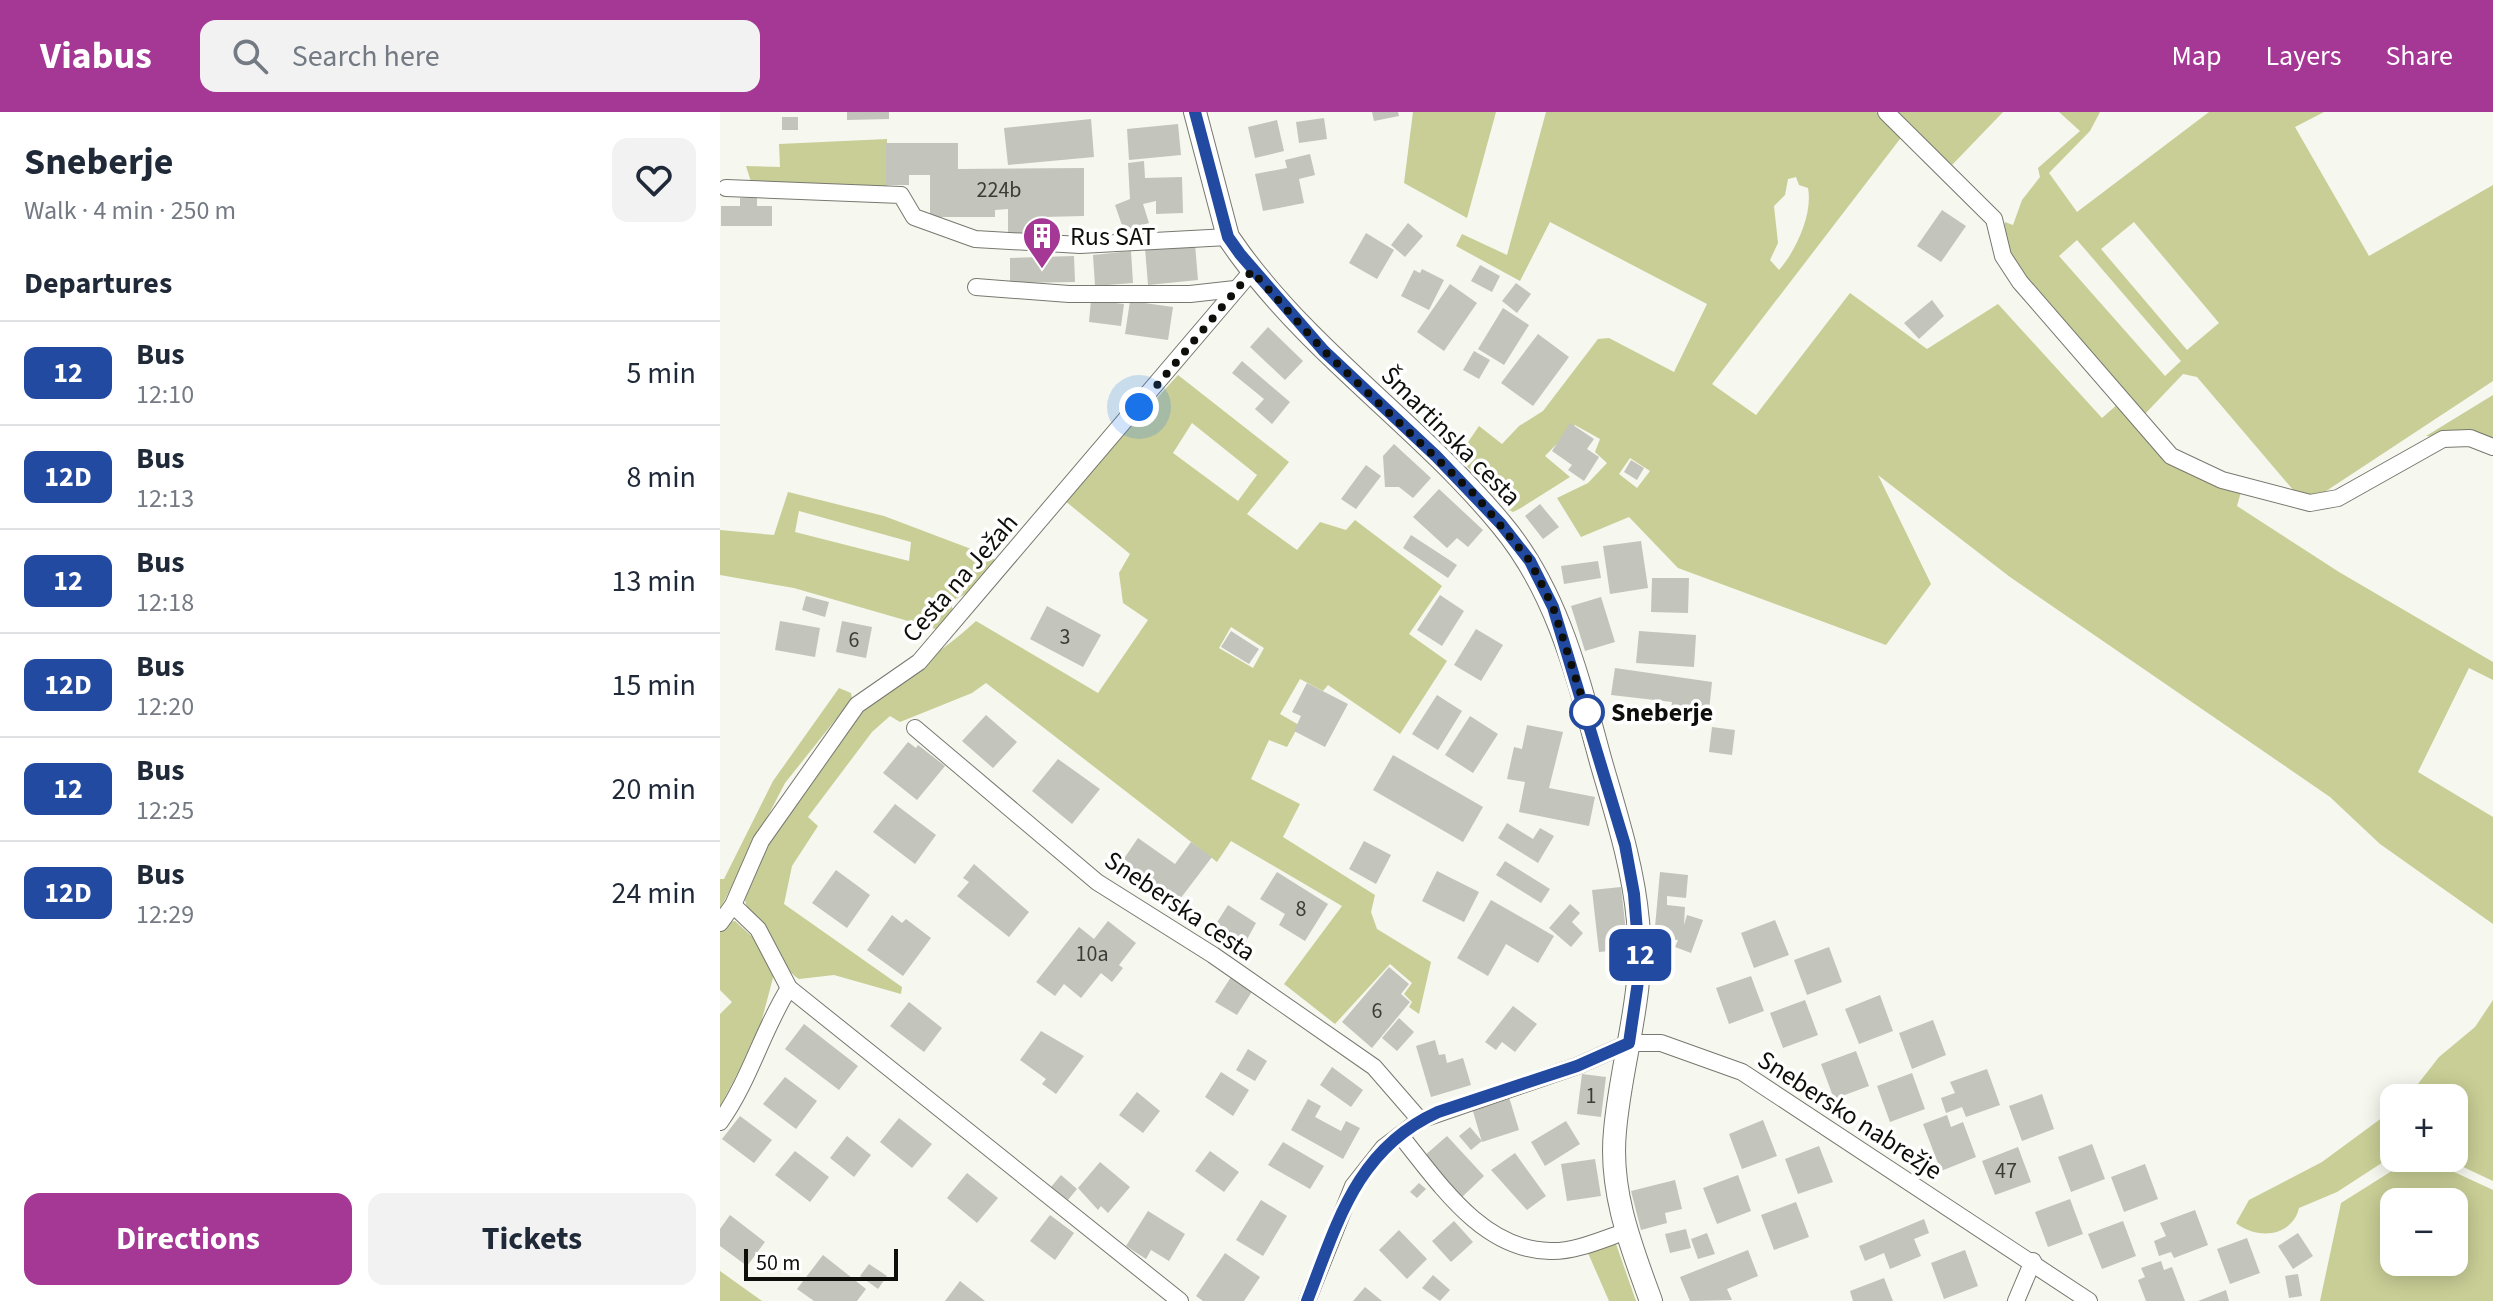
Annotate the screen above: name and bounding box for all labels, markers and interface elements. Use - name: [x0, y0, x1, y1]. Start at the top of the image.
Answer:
- search box: [200, 20, 760, 92]
- text: Viabus: [40, 29, 152, 83]
- icon: search: [228, 34, 272, 78]
- text: Search here: [292, 35, 440, 78]
- text: Map: [2171, 36, 2221, 76]
- text: Layers: [2265, 36, 2341, 76]
- text: Share: [2385, 36, 2453, 76]
- text: Sneberje: [24, 135, 173, 189]
- button: heart: [612, 138, 696, 222]
- house number: 224b: [977, 174, 1021, 206]
- text: Walk · 4 min · 250 m: [24, 192, 236, 229]
- building icon: Rus SAT: [1021, 215, 1063, 270]
- place label: Rus SAT: [1070, 218, 1156, 255]
- text: Departures: [24, 262, 172, 305]
- text: Bus: [136, 333, 184, 376]
- text: 5 min: [626, 352, 696, 395]
- text: 12: [53, 353, 83, 393]
- street label: Šmartinska cesta: [1373, 358, 1529, 514]
- text: 12:10: [136, 376, 194, 413]
- your location: [1119, 387, 1159, 427]
- text: Bus: [136, 437, 184, 480]
- text: 8 min: [626, 456, 696, 499]
- text: 12D: [44, 457, 92, 497]
- text: 12:13: [136, 480, 194, 517]
- street label: Cesta na Ježah: [893, 505, 1027, 651]
- text: Bus: [136, 541, 184, 584]
- text: 13 min: [612, 560, 696, 603]
- text: 12: [53, 561, 83, 601]
- text: 12:18: [136, 584, 194, 621]
- house number: 3: [1060, 621, 1070, 653]
- house number: 6: [849, 624, 860, 656]
- text: Bus: [136, 645, 184, 688]
- text: 15 min: [612, 664, 696, 707]
- text: 12D: [44, 665, 92, 705]
- text: 12:20: [136, 688, 194, 725]
- place label: Sneberje: [1611, 694, 1713, 731]
- marker: Sneberje: [1570, 695, 1604, 729]
- text: Bus: [136, 749, 184, 792]
- text: 20 min: [612, 768, 696, 811]
- text: 12: [53, 769, 83, 809]
- text: 12:25: [136, 792, 194, 829]
- street label: Sneberska cesta: [1097, 842, 1263, 970]
- text: Bus: [136, 853, 184, 896]
- text: 24 min: [612, 872, 696, 915]
- text: 12D: [44, 873, 92, 913]
- house number: 8: [1296, 893, 1307, 925]
- text: 12:29: [136, 896, 194, 933]
- line badge: 12: [1604, 929, 1676, 981]
- text: 12: [1625, 935, 1655, 975]
- house number: 10a: [1076, 938, 1108, 970]
- house number: 6: [1372, 995, 1383, 1027]
- street label: Snebersko nabrežje: [1750, 1041, 1950, 1189]
- house number: 1: [1586, 1080, 1596, 1112]
- map controls: [2380, 1084, 2468, 1276]
- button: +: [2380, 1084, 2468, 1172]
- house number: 47: [1995, 1155, 2017, 1187]
- button: −: [2380, 1188, 2468, 1276]
- button: Directions: [24, 1193, 352, 1285]
- button: Tickets: [368, 1193, 696, 1285]
- scale bar: [744, 1245, 898, 1281]
- text: 50 m: [756, 1247, 801, 1279]

